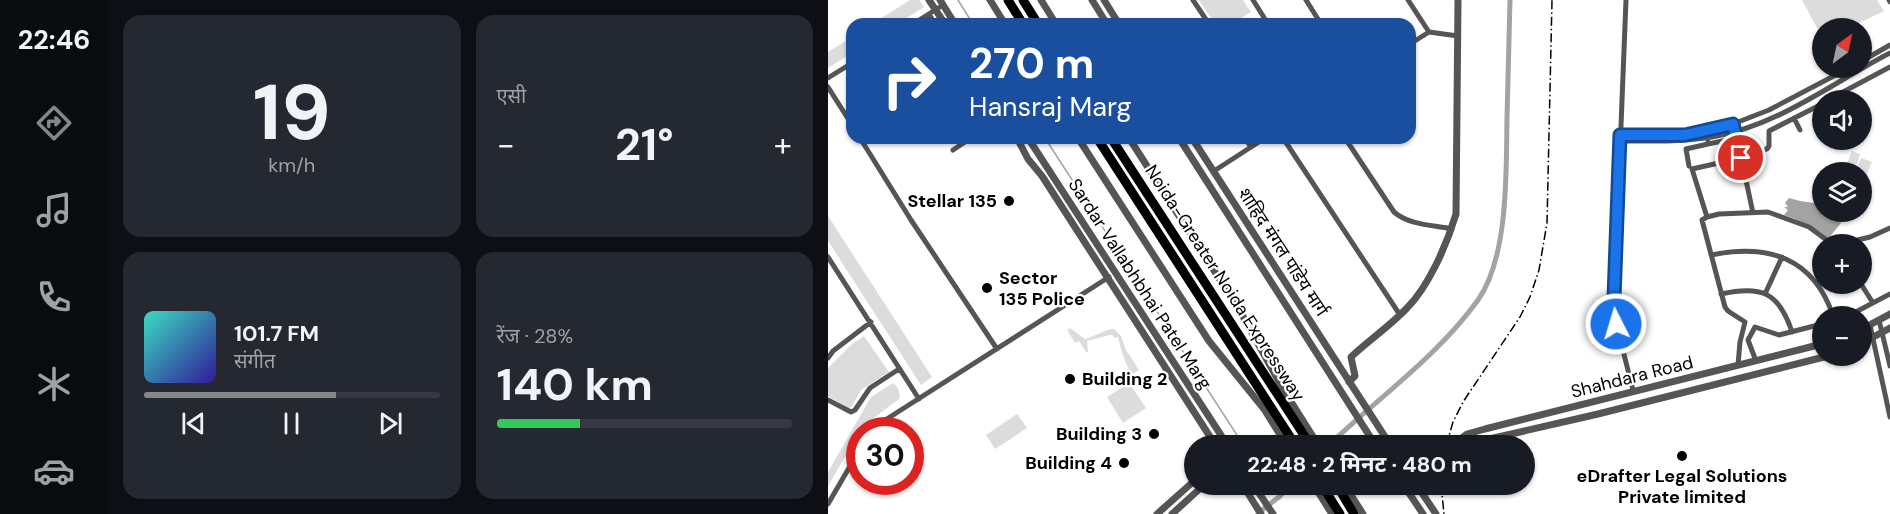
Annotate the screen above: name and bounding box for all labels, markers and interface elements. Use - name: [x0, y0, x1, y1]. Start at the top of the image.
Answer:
- north arrow: [1812, 18, 1872, 78]
- map controls: [1812, 18, 1872, 366]
- text: 22:46: [18, 22, 90, 57]
- text: 270 m: [969, 36, 1094, 91]
- icon: right: [870, 42, 948, 120]
- text: 19: [253, 62, 331, 163]
- text: एसी: [497, 83, 526, 109]
- text: Hansraj Marg: [969, 89, 1132, 124]
- button: sound: [1812, 90, 1872, 150]
- icon: directions: [33, 102, 75, 144]
- text: 21°: [615, 115, 674, 174]
- text: −: [497, 123, 515, 166]
- text: +: [774, 123, 792, 166]
- pin: [1715, 132, 1766, 183]
- icon: arrive: [1724, 141, 1757, 174]
- text: km/h: [268, 152, 315, 178]
- street label: Noida-Greater Noida Expressway: [1139, 160, 1311, 406]
- button: layers: [1812, 162, 1872, 222]
- street label: Sardar Vallabhbhai Patel Marg: [1063, 174, 1217, 394]
- street label: शाहिद मंगल पांडेय मार्ग: [1232, 183, 1334, 322]
- icon: music: [33, 189, 75, 231]
- place label: Stellar 135: [907, 189, 997, 213]
- marker: Stellar 135: [1002, 194, 1016, 208]
- button: +: [1812, 234, 1872, 294]
- place label: Sector 135 Police: [999, 266, 1085, 311]
- icon: phone: [33, 276, 75, 318]
- marker: Sector 135 Police: [980, 281, 994, 295]
- position arrow: [1584, 292, 1648, 356]
- button: −: [1812, 306, 1872, 366]
- text: 101.7 FM: [234, 319, 319, 348]
- text: रेंज · 28%: [497, 323, 573, 349]
- text: संगीत: [234, 348, 275, 374]
- street label: Shahdara Road: [1568, 350, 1696, 404]
- text: 140 km: [497, 355, 653, 414]
- icon: climate: [33, 363, 75, 405]
- place label: Building 2: [1082, 367, 1167, 391]
- marker: Building 2: [1063, 372, 1077, 386]
- icon: previous: [177, 407, 210, 440]
- icon: pause: [275, 407, 308, 440]
- icon: next: [374, 407, 407, 440]
- speed limit sign: 30: [846, 417, 924, 495]
- place label: Building 3: [1056, 422, 1142, 446]
- marker: Building 3: [1147, 427, 1161, 441]
- marker: eDrafter Legal Solutions Private limited: [1675, 449, 1689, 463]
- icon: car: [33, 450, 75, 492]
- text: 22:48 · 2 मिनट · 480 m: [1247, 450, 1472, 479]
- place label: Building 4: [1025, 451, 1112, 475]
- marker: Building 4: [1117, 456, 1131, 470]
- place label: eDrafter Legal Solutions Private limited: [1577, 464, 1787, 509]

